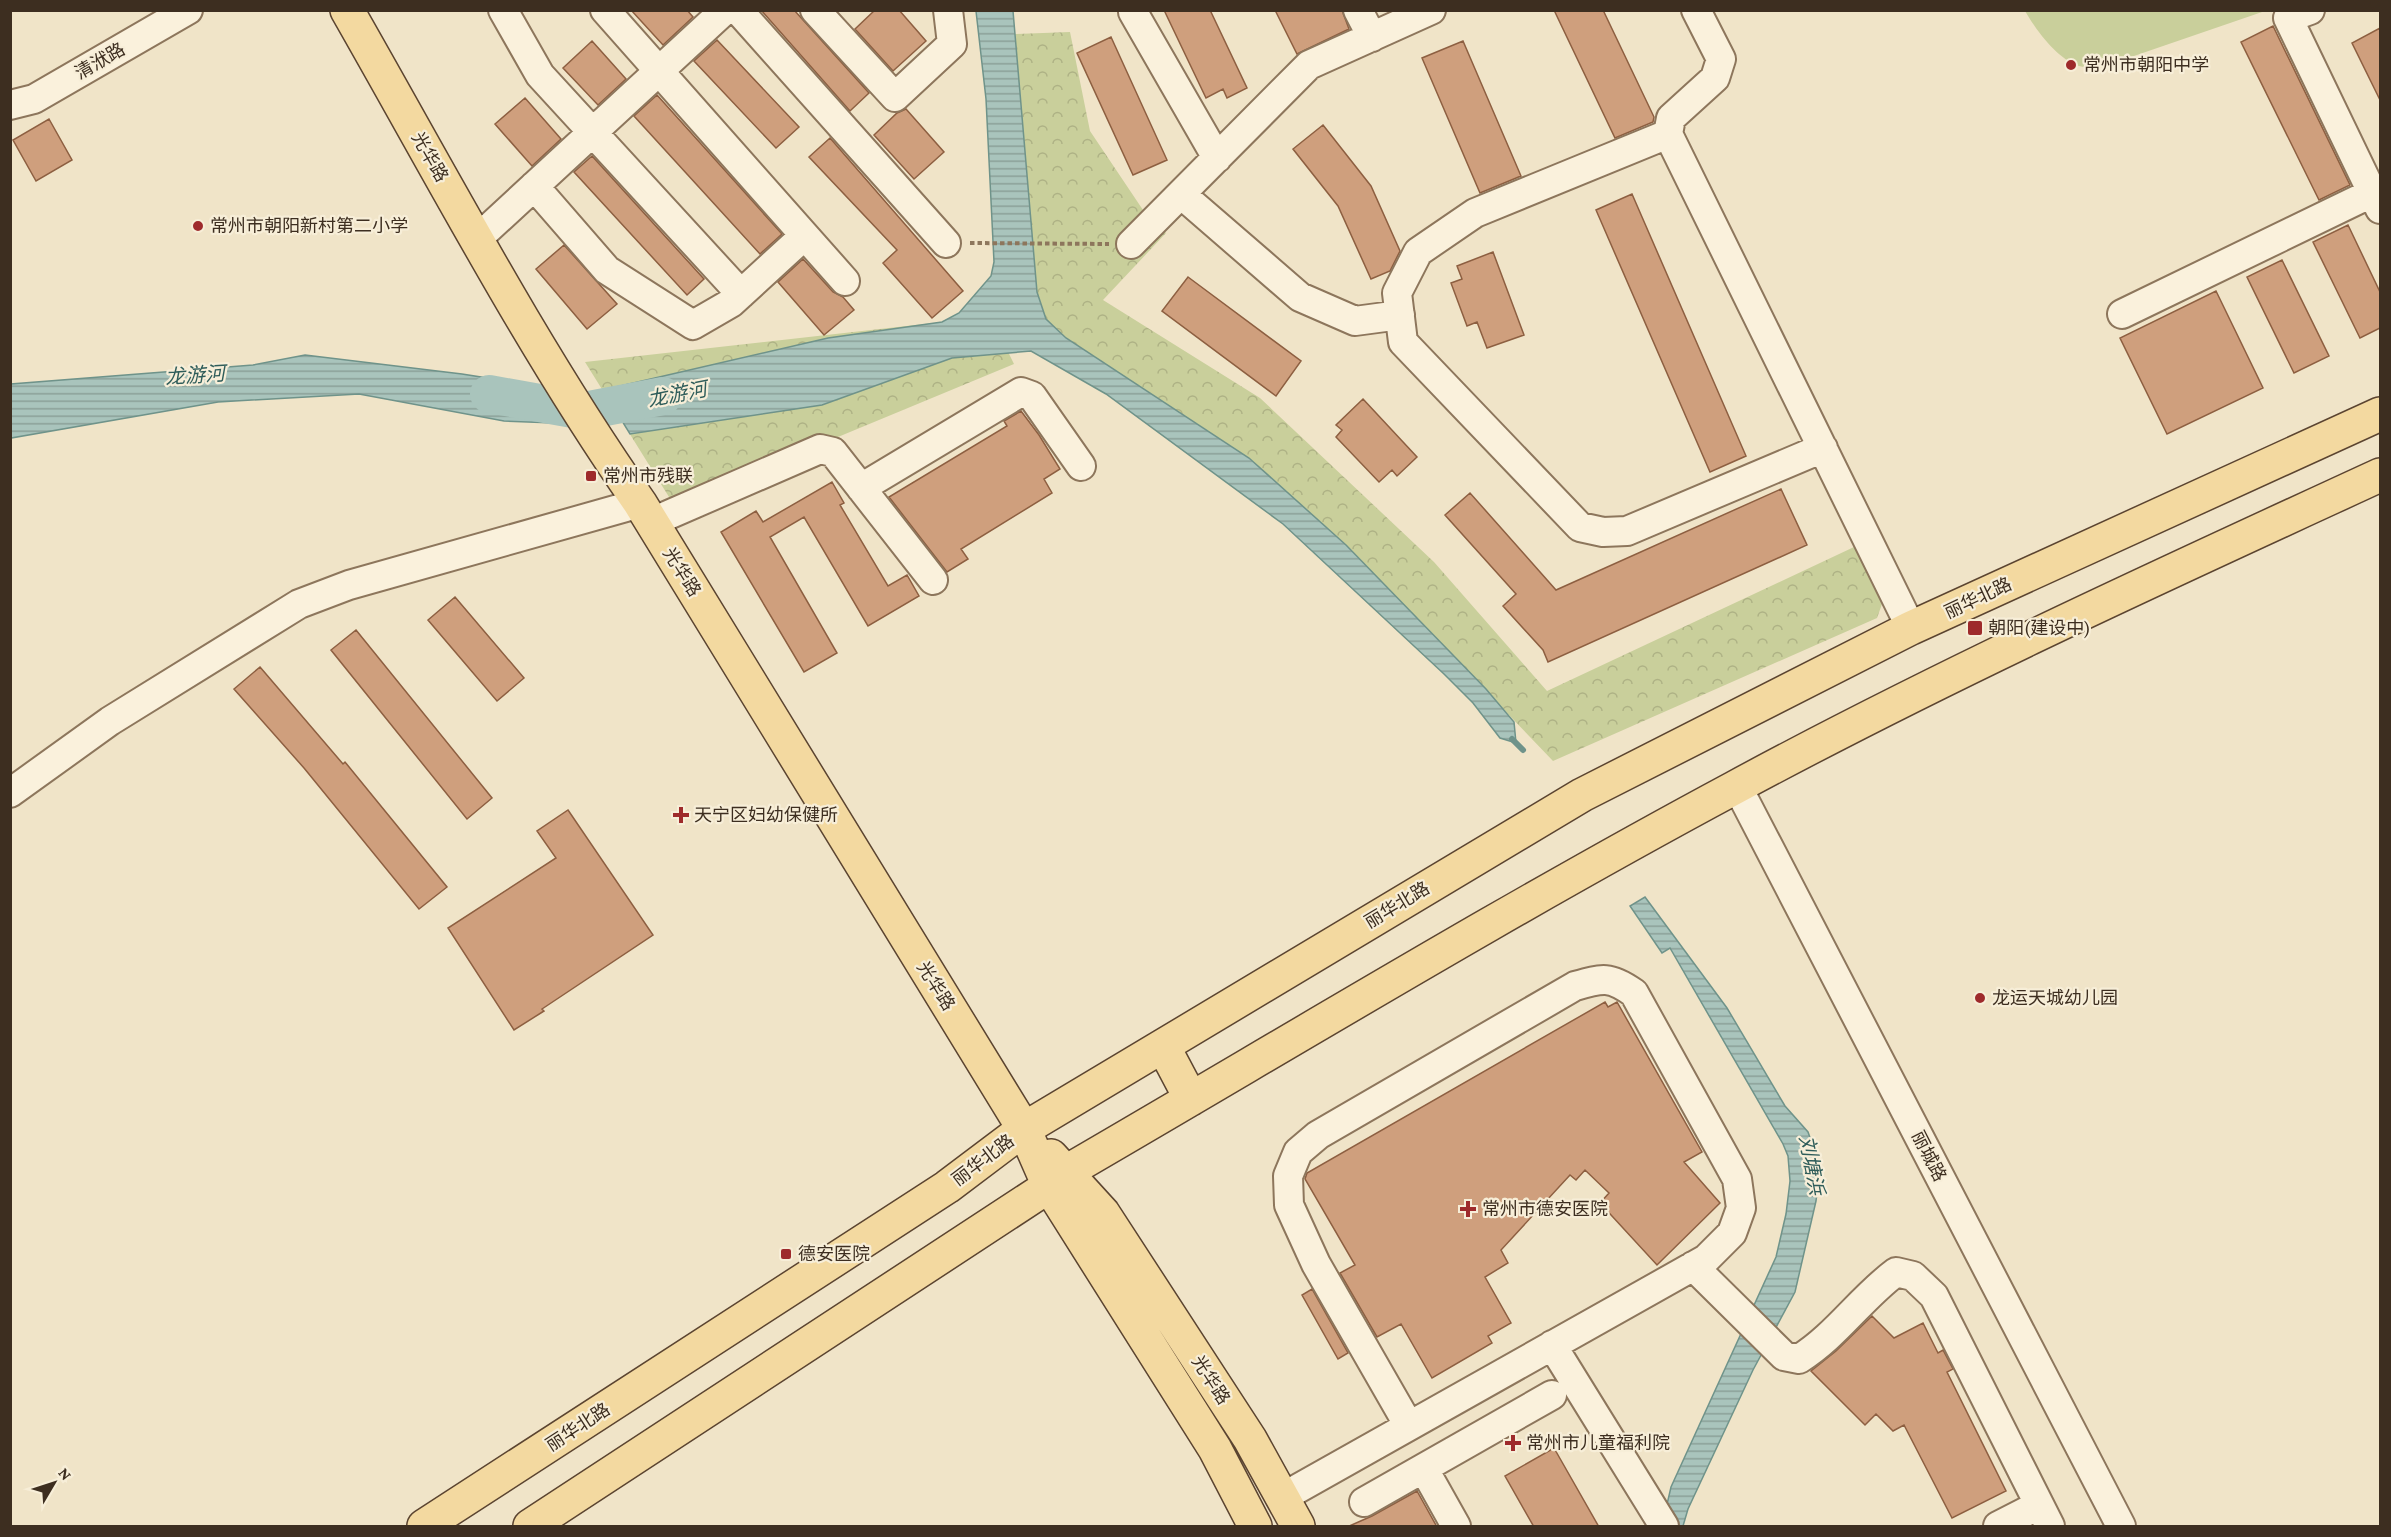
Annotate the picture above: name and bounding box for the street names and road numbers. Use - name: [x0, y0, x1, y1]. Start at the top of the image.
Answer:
- street label: 清洑路: [72, 39, 128, 83]
- street label: 光华路: [408, 129, 452, 185]
- street label: 光华路: [659, 544, 705, 600]
- street label: 丽华北路: [1941, 574, 2015, 622]
- street label: 丽华北路: [1361, 878, 1433, 932]
- street label: 光华路: [913, 958, 959, 1014]
- street label: 丽城路: [1908, 1127, 1950, 1185]
- street label: 丽华北路: [948, 1130, 1018, 1190]
- street label: 光华路: [1188, 1352, 1234, 1408]
- street label: 丽华北路: [542, 1399, 614, 1455]

